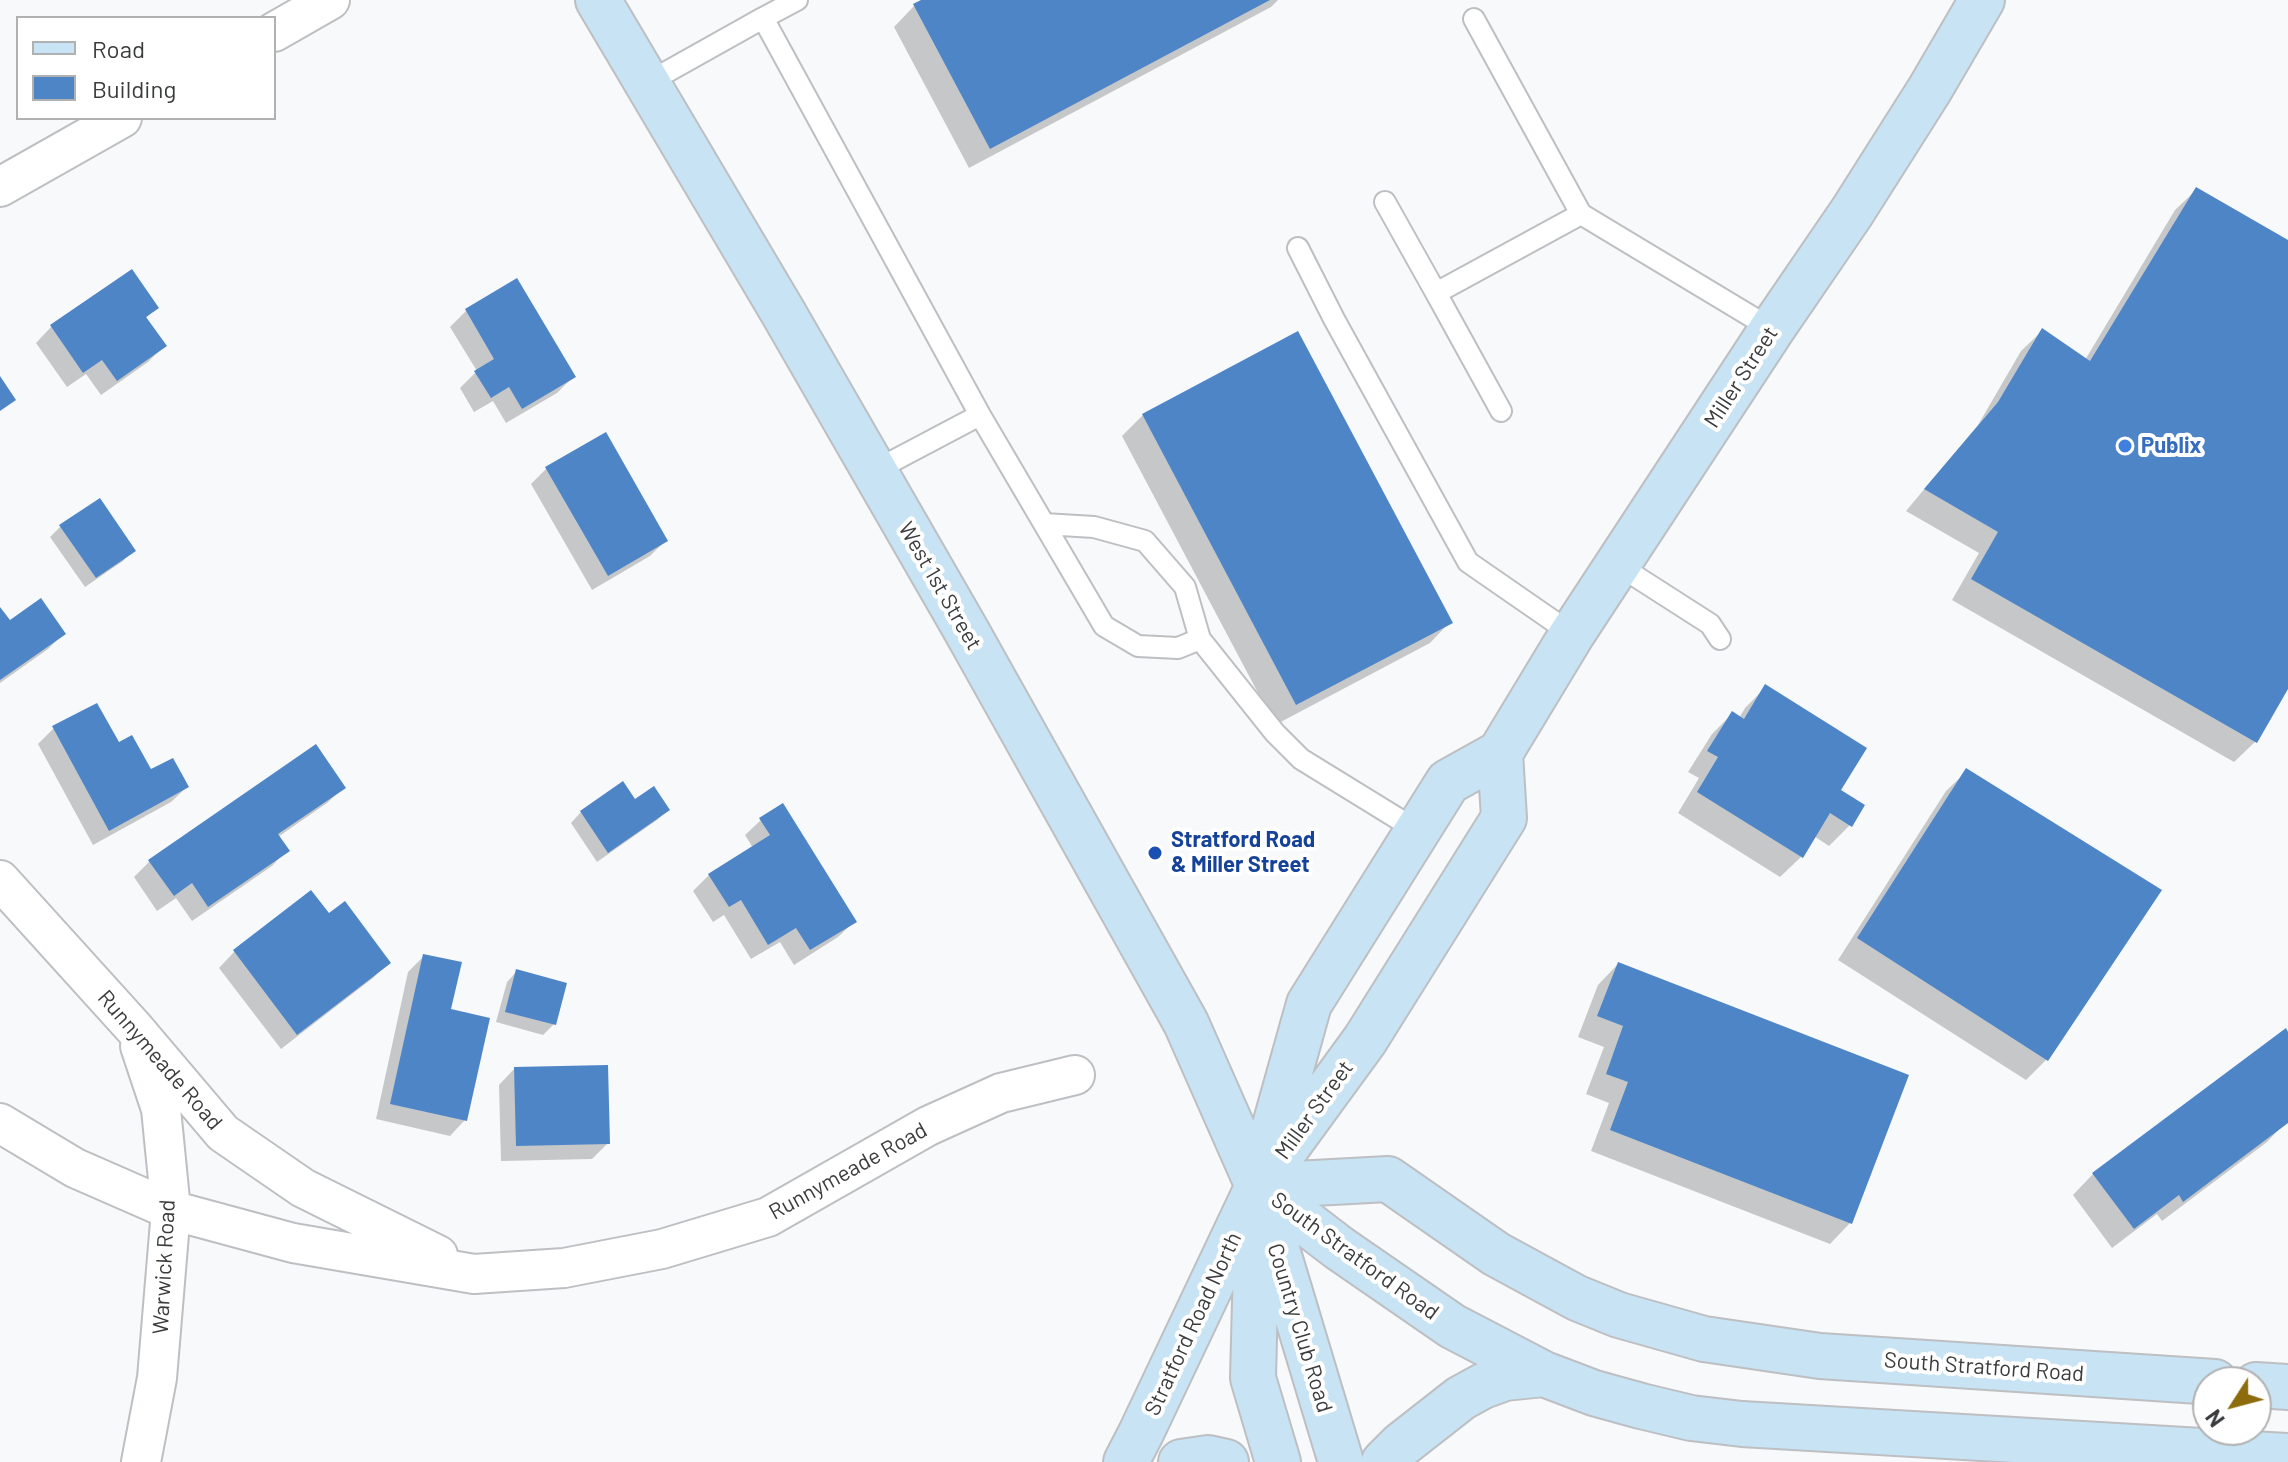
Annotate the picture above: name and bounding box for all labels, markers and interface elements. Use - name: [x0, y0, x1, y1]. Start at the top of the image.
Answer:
- legend: [16, 16, 276, 120]
- text: Road: [92, 34, 145, 63]
- text: Building: [92, 74, 176, 103]
- street label: Miller Street: [1698, 321, 1784, 433]
- place label: Publix: [2141, 433, 2201, 459]
- marker: Publix: [2116, 437, 2134, 455]
- street label: West 1st Street: [893, 517, 987, 655]
- place label: Stratford Road & Miller Street: [1171, 827, 1315, 878]
- marker: Stratford Road & Miller Street: [1146, 844, 1164, 862]
- street label: Runnymeade Road: [92, 985, 228, 1135]
- street label: Miller Street: [1269, 1055, 1359, 1165]
- street label: Runnymeade Road: [764, 1117, 932, 1225]
- street label: South Stratford Road: [1266, 1186, 1444, 1326]
- street label: Warwick Road: [147, 1199, 181, 1335]
- street label: Stratford Road North: [1139, 1228, 1247, 1420]
- street label: Country Club Road: [1262, 1240, 1338, 1416]
- street label: South Stratford Road: [1883, 1347, 2085, 1387]
- north arrow: [2192, 1366, 2272, 1446]
- text: N: [2199, 1405, 2229, 1433]

